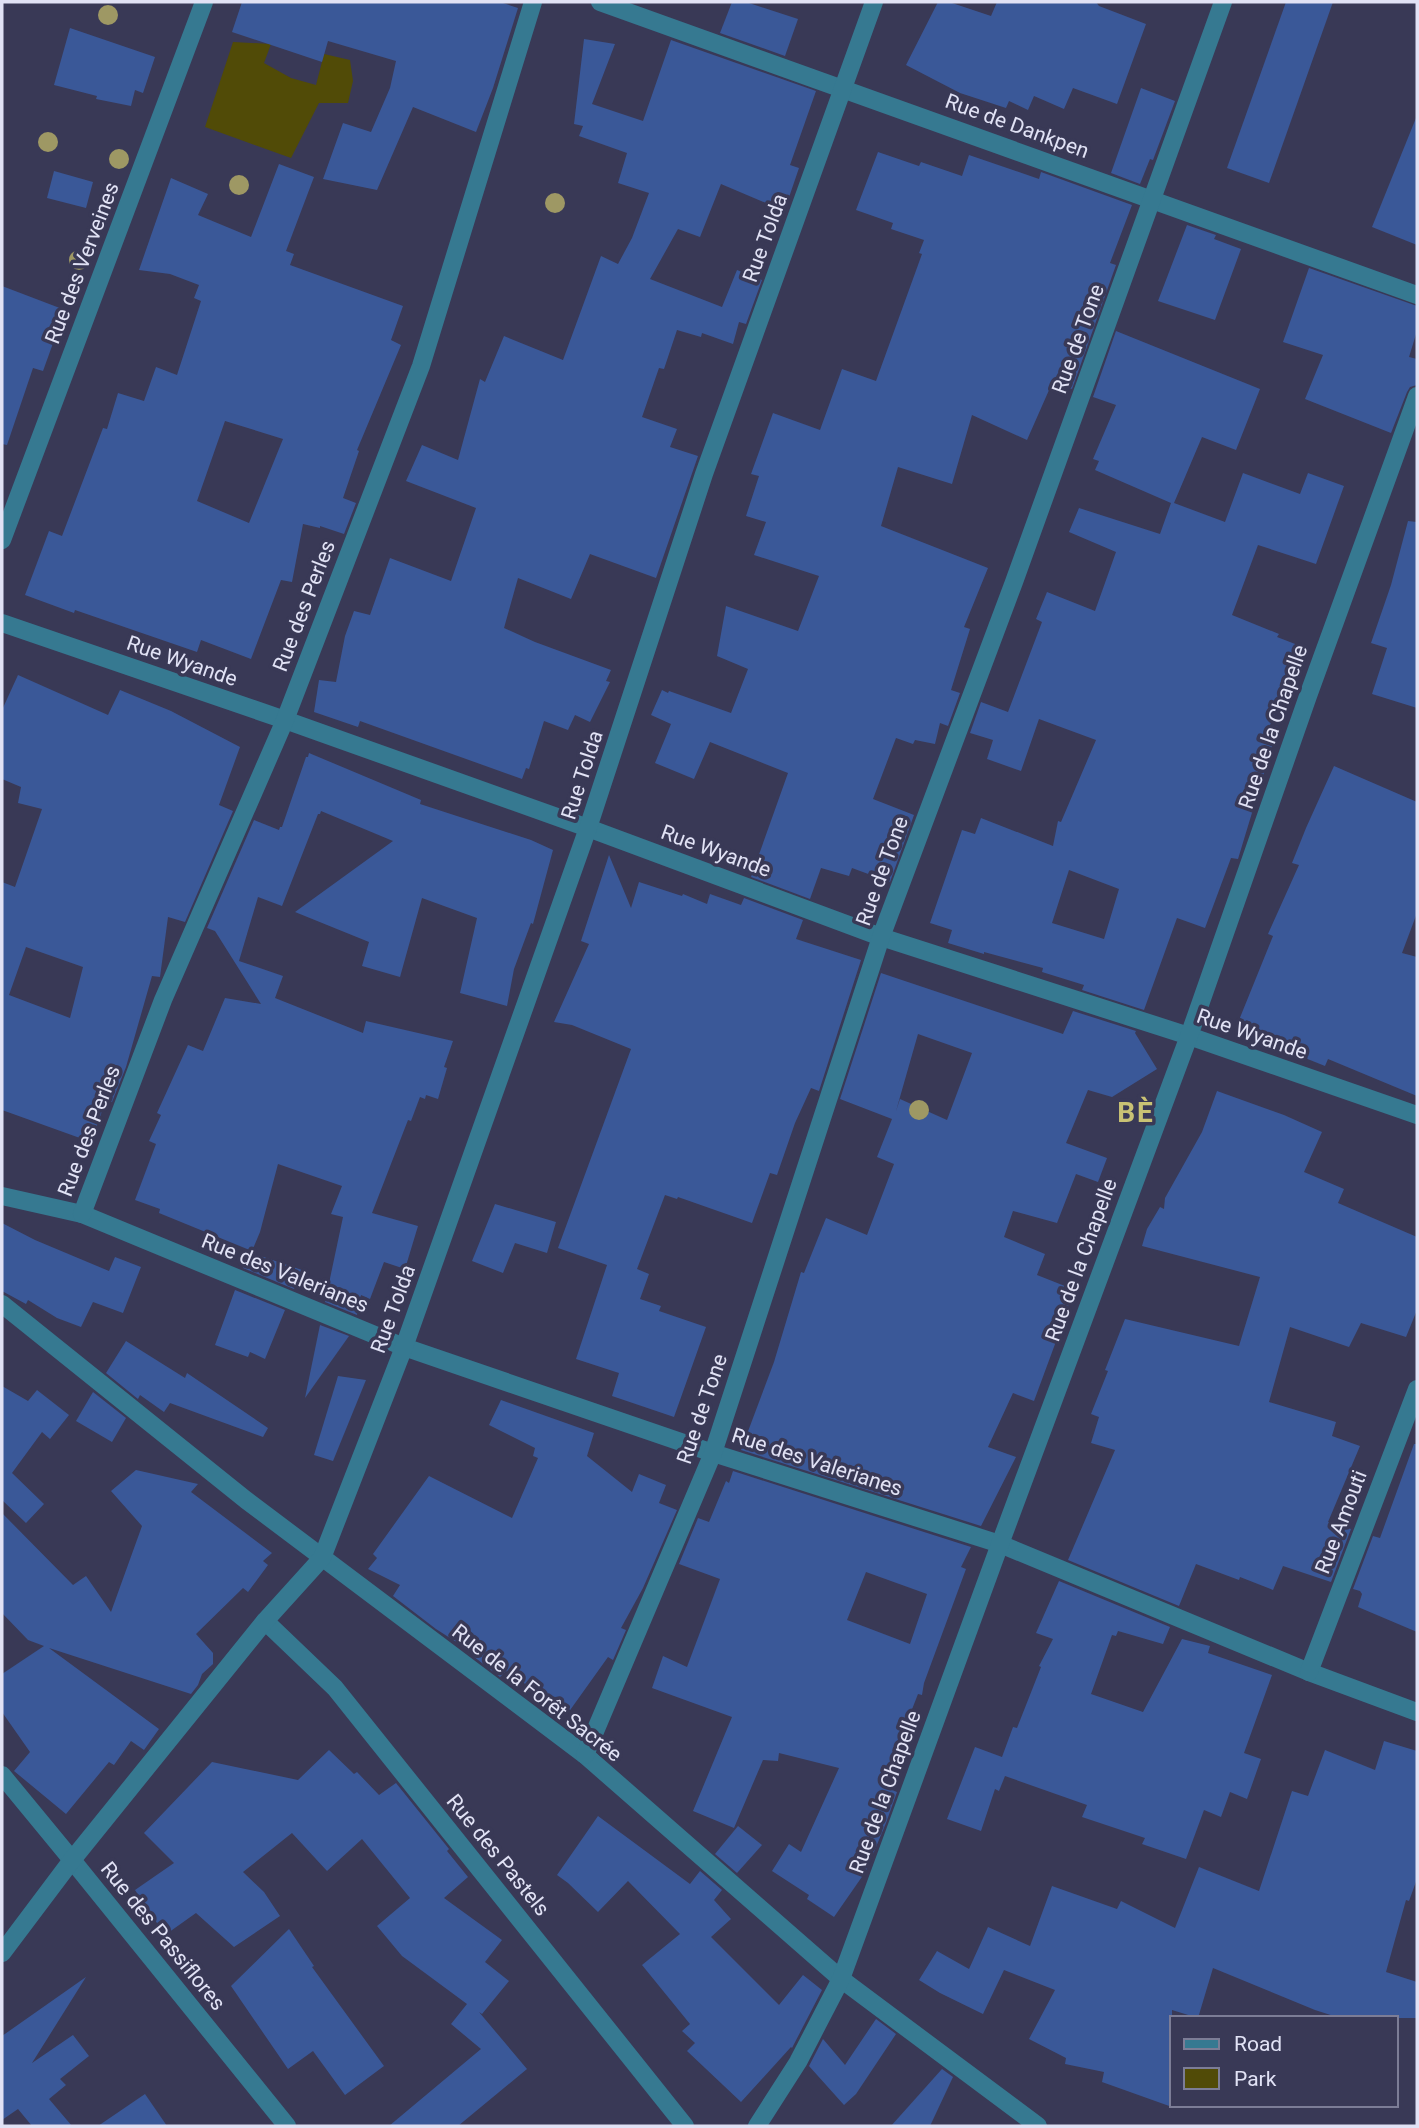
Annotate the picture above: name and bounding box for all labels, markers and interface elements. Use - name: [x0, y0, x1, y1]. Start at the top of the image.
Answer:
- street label: Rue de Dankpen: [942, 89, 1092, 163]
- street label: Rue des Verveines: [40, 179, 124, 347]
- street label: Rue Tolda: [738, 191, 792, 285]
- street label: Rue de Tone: [1047, 281, 1109, 397]
- street label: Rue des Perles: [268, 537, 340, 675]
- street label: Rue Wyande: [124, 631, 240, 691]
- street label: Rue de la Chapelle: [1234, 642, 1312, 812]
- street label: Rue Tolda: [556, 727, 608, 823]
- street label: Rue de Tone: [851, 813, 913, 929]
- street label: Rue Wyande: [658, 820, 774, 882]
- street label: Rue Wyande: [1194, 1004, 1310, 1064]
- street label: Rue des Perles: [53, 1062, 125, 1200]
- district label: BÈ: [1117, 1096, 1155, 1129]
- street label: Rue de la Chapelle: [1040, 1175, 1122, 1345]
- street label: Rue des Valerianes: [198, 1229, 372, 1317]
- street label: Rue Tolda: [366, 1262, 420, 1356]
- street label: Rue de Tone: [672, 1351, 732, 1467]
- street label: Rue des Valerianes: [729, 1423, 905, 1501]
- street label: Rue Amouti: [1310, 1467, 1372, 1577]
- street label: Rue de la Forêt Sacrée: [448, 1619, 626, 1767]
- street label: Rue de la Chapelle: [844, 1707, 926, 1877]
- street label: Rue des Pastels: [442, 1789, 554, 1921]
- street label: Rue des Passiflores: [96, 1857, 230, 2015]
- legend: [1170, 2016, 1398, 2107]
- text: Road: [1234, 2032, 1282, 2056]
- text: Park: [1234, 2067, 1277, 2091]

